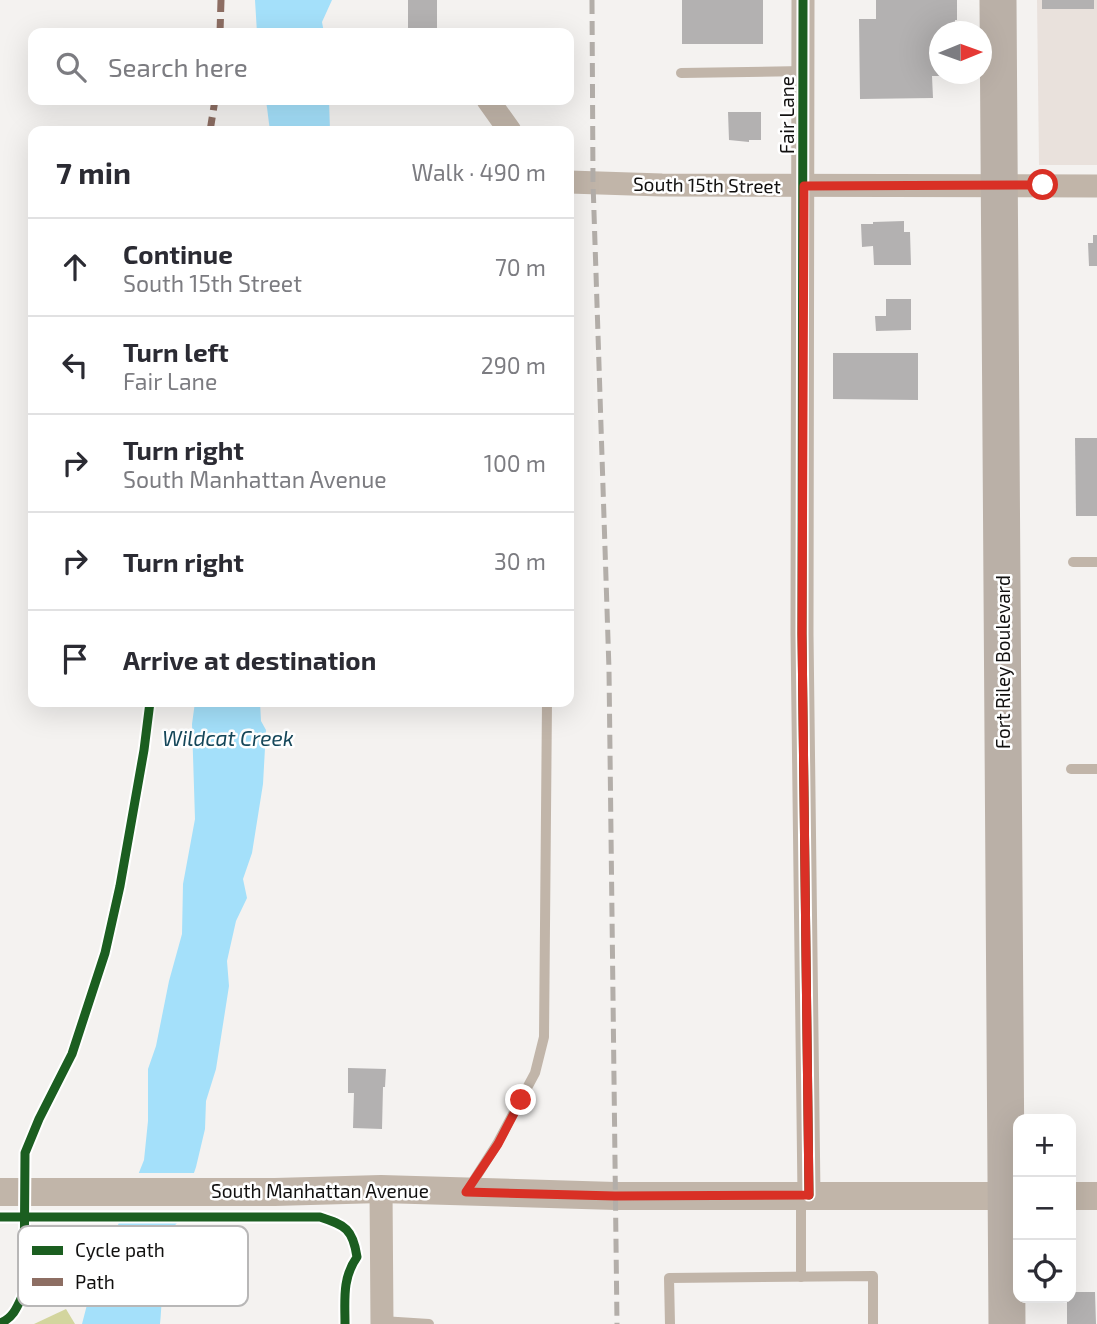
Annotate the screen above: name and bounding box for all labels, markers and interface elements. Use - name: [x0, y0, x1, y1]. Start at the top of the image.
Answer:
- north arrow: [929, 21, 992, 84]
- search box: [28, 28, 574, 105]
- icon: search: [52, 48, 90, 86]
- text: Search here: [108, 51, 248, 82]
- street label: Fair Lane: [775, 76, 798, 154]
- text: 7 min: [56, 154, 131, 190]
- text: Walk · 490 m: [411, 158, 546, 186]
- route start: [1027, 169, 1058, 200]
- street label: South 15th Street: [633, 172, 781, 197]
- text: Continue: [123, 238, 233, 269]
- icon: ahead: [56, 248, 94, 286]
- text: 70 m: [495, 253, 546, 281]
- text: South 15th Street: [123, 269, 302, 297]
- text: Turn left: [123, 336, 229, 367]
- icon: left: [56, 346, 94, 384]
- text: 290 m: [481, 351, 546, 379]
- text: Fair Lane: [123, 367, 217, 395]
- text: Turn right: [123, 434, 244, 465]
- icon: right: [56, 444, 94, 482]
- text: 100 m: [484, 449, 546, 477]
- text: South Manhattan Avenue: [123, 465, 387, 493]
- icon: right: [56, 542, 94, 580]
- text: Turn right: [123, 546, 244, 577]
- text: 30 m: [494, 547, 546, 575]
- street label: Fort Riley Boulevard: [991, 575, 1014, 749]
- icon: arrive: [56, 640, 94, 678]
- text: Arrive at destination: [123, 644, 376, 675]
- water label: Wildcat Creek: [162, 725, 294, 750]
- route end: [505, 1084, 536, 1115]
- map controls: [1013, 1114, 1076, 1303]
- button: +: [1013, 1114, 1076, 1177]
- button: −: [1013, 1177, 1076, 1240]
- street label: South Manhattan Avenue: [211, 1179, 429, 1202]
- legend: [18, 1226, 248, 1306]
- text: Cycle path: [75, 1238, 165, 1261]
- button: locate: [1013, 1240, 1076, 1303]
- text: Path: [75, 1270, 115, 1293]

